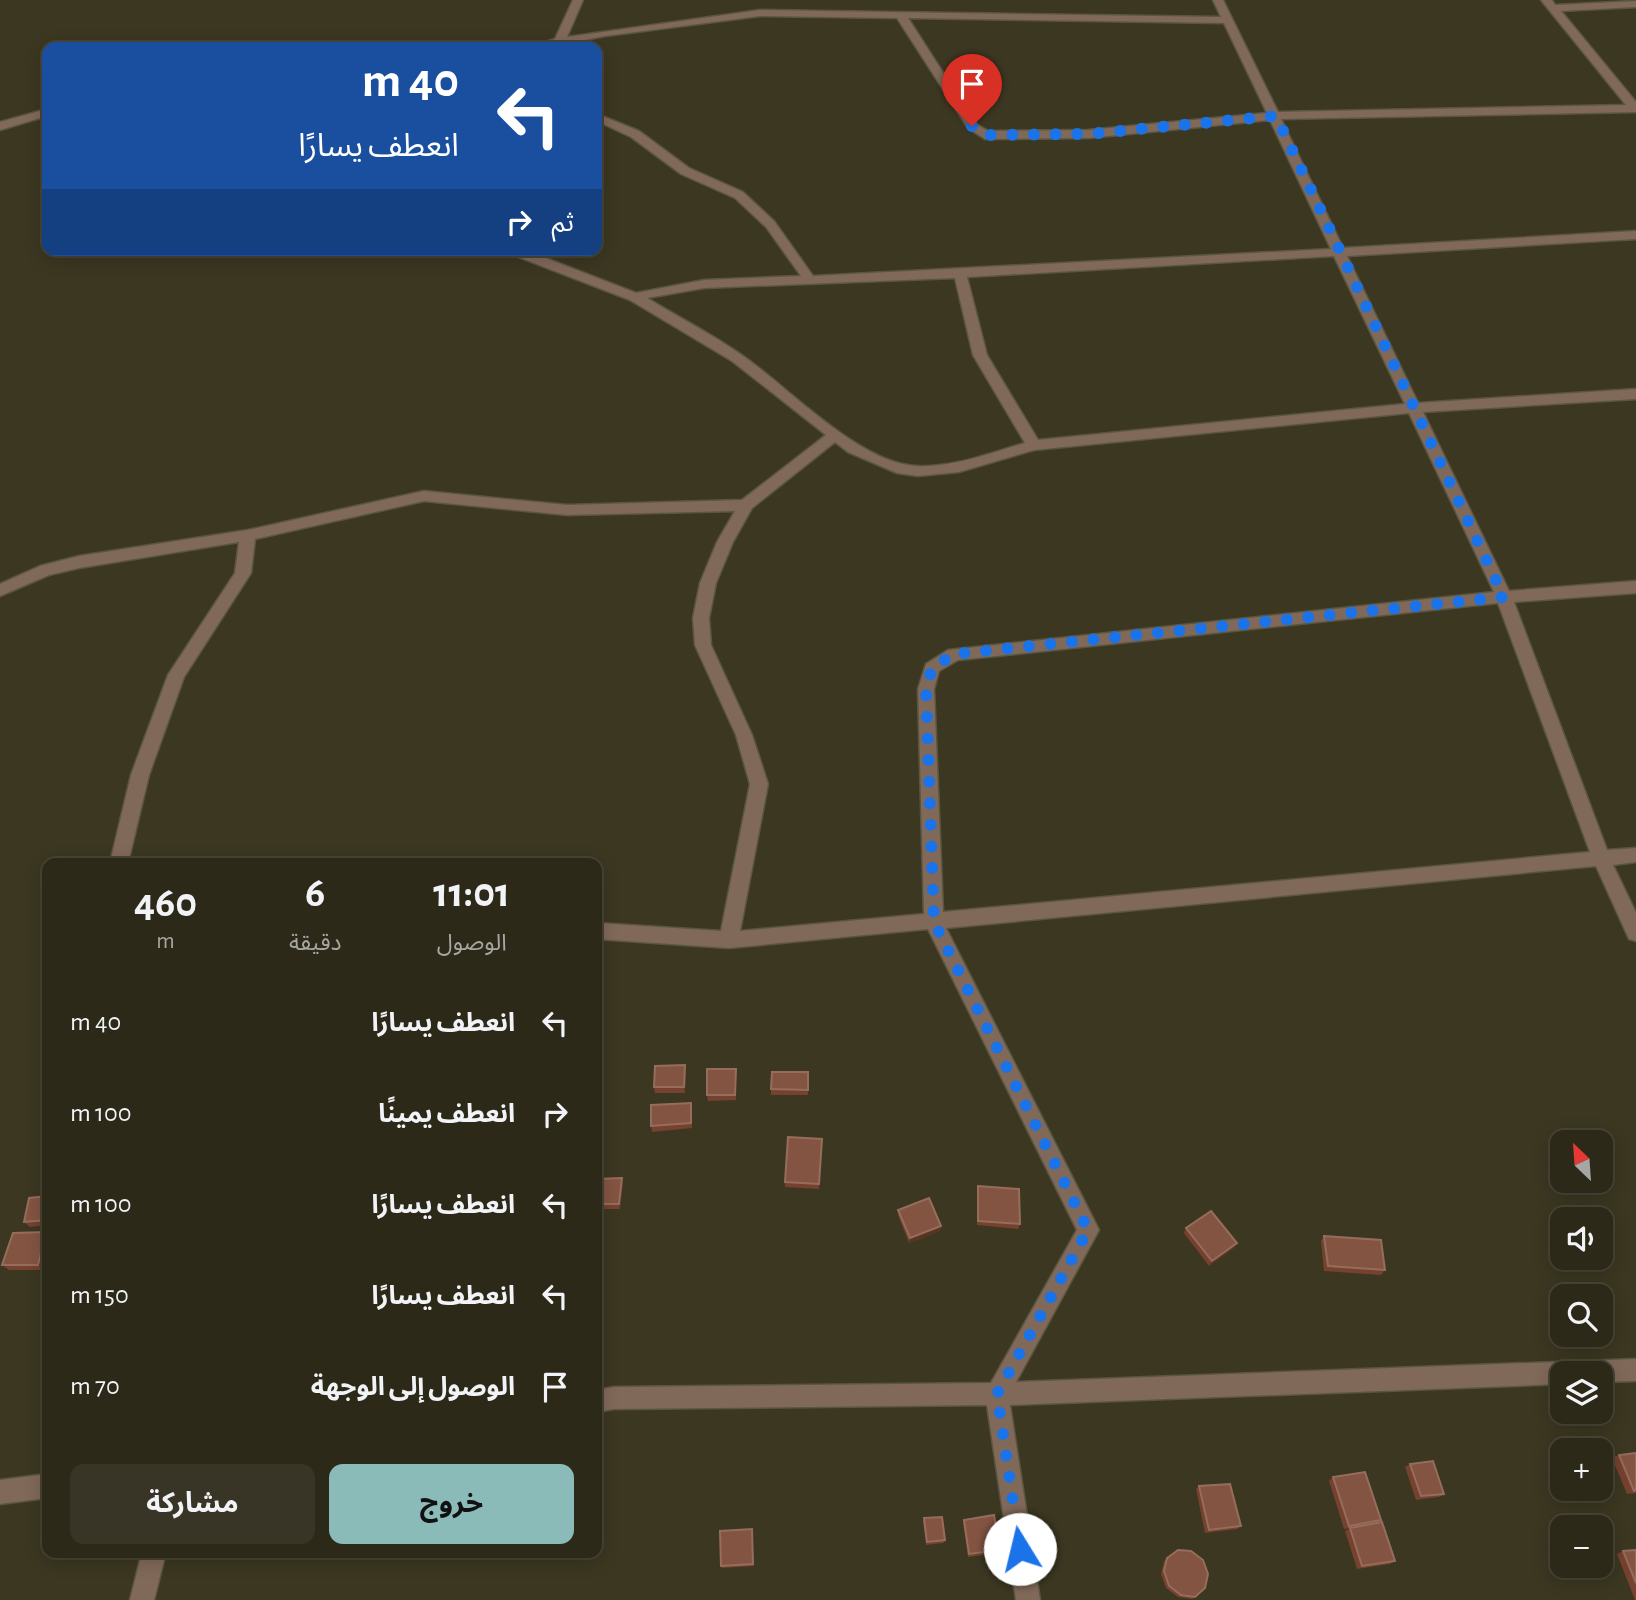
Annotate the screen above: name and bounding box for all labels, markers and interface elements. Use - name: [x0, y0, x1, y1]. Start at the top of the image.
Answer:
- pin: [942, 54, 1002, 126]
- text: 40 m: [362, 57, 459, 106]
- icon: arrive: [953, 65, 991, 103]
- icon: left: [483, 70, 574, 161]
- text: انعطف يسارًا: [298, 130, 459, 162]
- icon: right: [500, 203, 538, 241]
- text: ثم: [552, 210, 574, 236]
- text: 6: [305, 872, 325, 914]
- text: 11:01: [433, 872, 510, 914]
- text: 460: [134, 882, 197, 924]
- text: m: [156, 930, 175, 953]
- text: دقيقة: [289, 932, 341, 955]
- text: الوصول: [437, 932, 507, 955]
- icon: left: [536, 1004, 574, 1042]
- text: 40 m: [70, 1009, 121, 1035]
- text: انعطف يسارًا: [371, 1010, 515, 1036]
- icon: right: [536, 1095, 574, 1133]
- text: 100 m: [70, 1100, 132, 1126]
- text: انعطف يمينًا: [378, 1101, 515, 1127]
- north arrow: [1550, 1130, 1614, 1194]
- map controls: [1550, 1130, 1613, 1578]
- icon: left: [536, 1186, 574, 1224]
- text: 100 m: [70, 1191, 132, 1217]
- text: انعطف يسارًا: [371, 1192, 515, 1218]
- button: sound: [1550, 1207, 1613, 1270]
- icon: left: [536, 1277, 574, 1315]
- text: 150 m: [70, 1282, 129, 1308]
- text: انعطف يسارًا: [371, 1283, 515, 1309]
- button: search: [1550, 1284, 1613, 1347]
- button: layers: [1550, 1361, 1613, 1424]
- icon: arrive: [536, 1368, 574, 1406]
- text: 70 m: [70, 1373, 120, 1399]
- text: الوصول إلى الوجهة: [311, 1374, 515, 1400]
- button: +: [1550, 1438, 1613, 1501]
- button: مشاركة: [70, 1464, 315, 1544]
- button: خروج: [329, 1464, 574, 1544]
- position arrow: [983, 1512, 1057, 1586]
- button: −: [1550, 1515, 1613, 1578]

